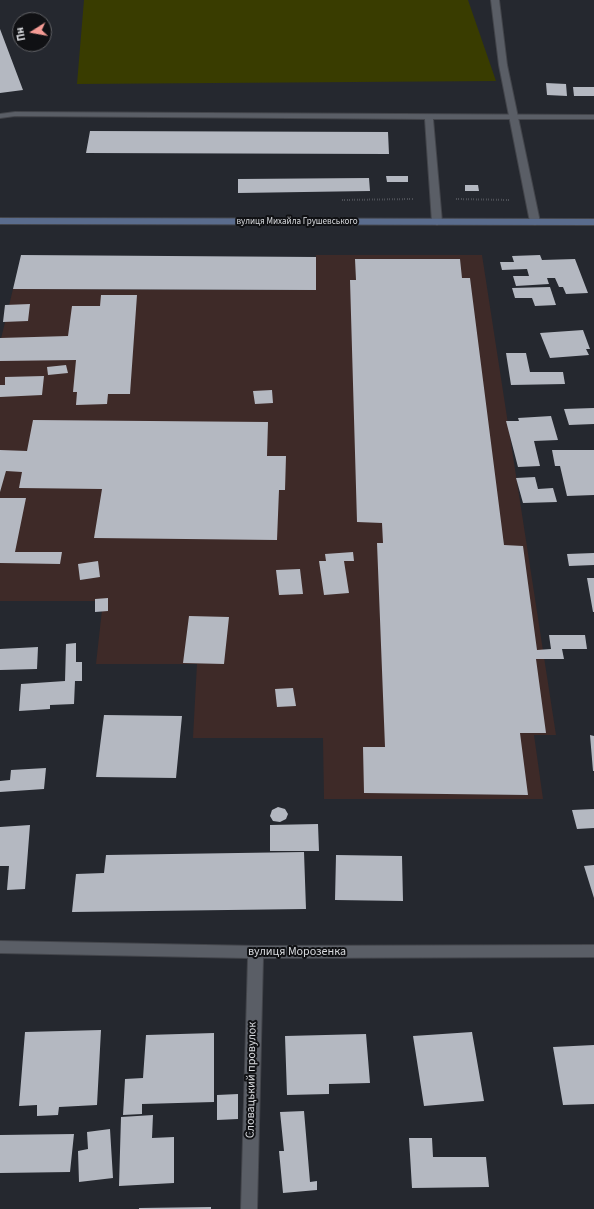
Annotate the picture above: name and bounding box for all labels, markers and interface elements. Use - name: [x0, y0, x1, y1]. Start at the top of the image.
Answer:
- north arrow: [12, 12, 52, 52]
- text: Пн: [12, 26, 29, 42]
- street label: вулиця Михайла Грушевського: [236, 217, 358, 227]
- street label: вулиця Морозенка: [248, 945, 346, 959]
- street label: Словацький провулок: [244, 1022, 260, 1138]

